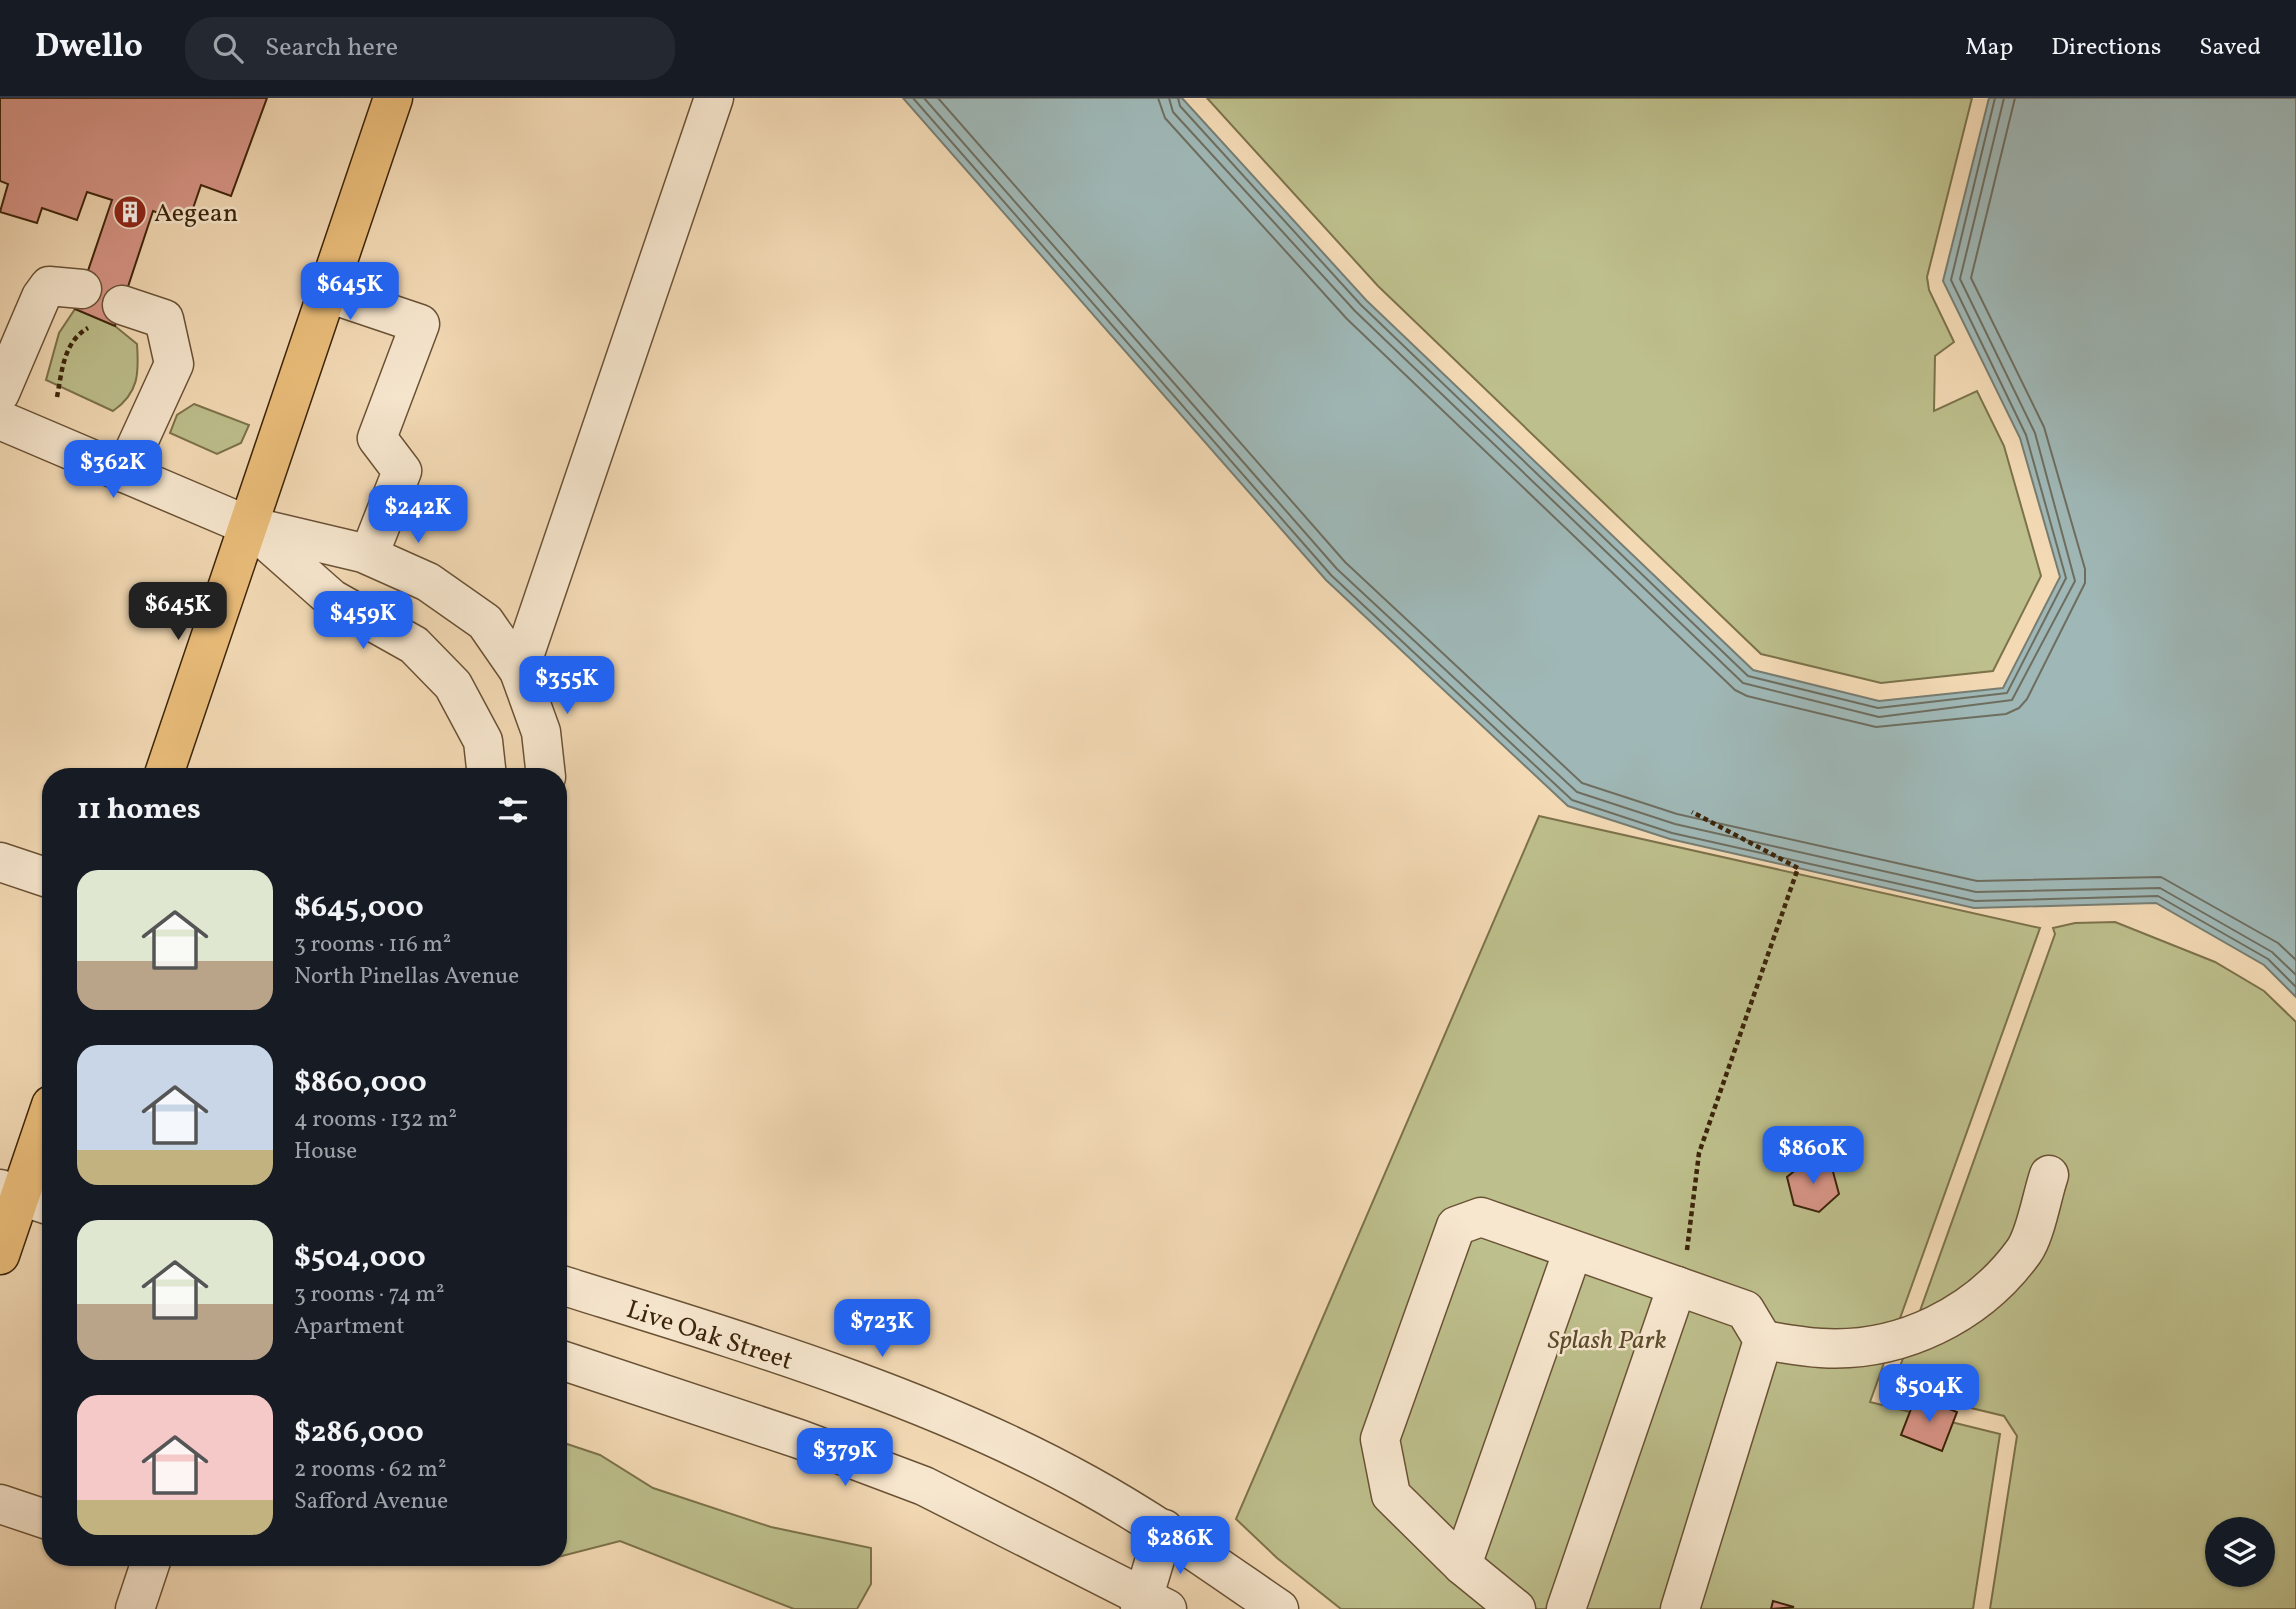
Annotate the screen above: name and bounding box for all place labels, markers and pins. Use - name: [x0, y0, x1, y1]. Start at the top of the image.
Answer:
- building icon: Aegean: [111, 193, 149, 231]
- place label: Aegean: [154, 196, 238, 232]
- pin: $645K: [301, 262, 399, 322]
- pin: $362K: [64, 440, 162, 500]
- pin: $242K: [369, 486, 467, 545]
- pin: $645K: [129, 582, 227, 642]
- pin: $459K: [314, 592, 412, 651]
- pin: $355K: [518, 656, 616, 716]
- pin: $860K: [1764, 1126, 1862, 1186]
- pin: $723K: [833, 1300, 931, 1359]
- pin: $504K: [1880, 1364, 1978, 1424]
- pin: $379K: [796, 1428, 894, 1488]
- pin: $286K: [1131, 1516, 1229, 1576]

